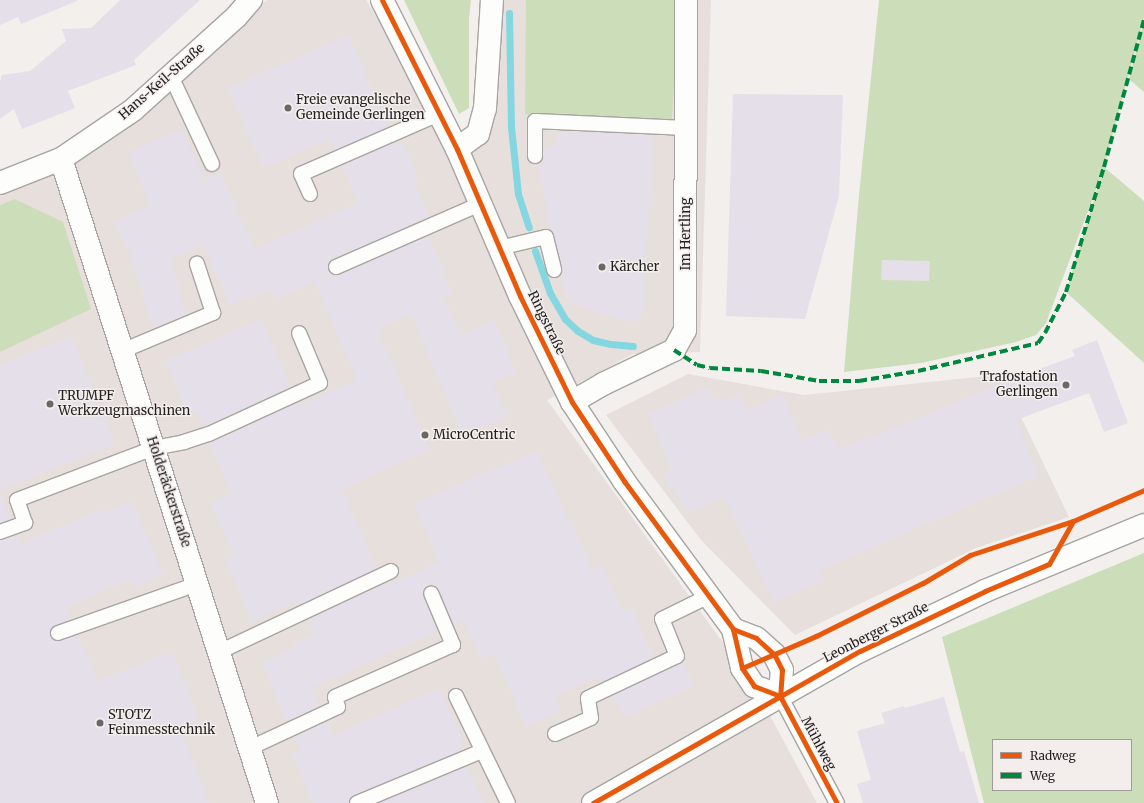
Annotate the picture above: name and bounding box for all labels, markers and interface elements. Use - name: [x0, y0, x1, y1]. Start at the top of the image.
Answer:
- street label: Hans-Keil-Straße: [116, 41, 208, 123]
- place label: Freie evangelische Gemeinde Gerlingen: [296, 93, 425, 124]
- marker: Freie evangelische Gemeinde Gerlingen: [283, 103, 293, 113]
- street label: Im Hertling: [678, 197, 694, 271]
- place label: Kärcher: [610, 259, 659, 275]
- marker: Kärcher: [597, 262, 607, 272]
- street label: Ringstraße: [524, 288, 568, 358]
- place label: Trafostation Gerlingen: [980, 370, 1058, 401]
- marker: Trafostation Gerlingen: [1061, 380, 1071, 390]
- place label: TRUMPF Werkzeugmaschinen: [58, 389, 190, 420]
- marker: TRUMPF Werkzeugmaschinen: [45, 399, 55, 409]
- place label: MicroCentric: [433, 427, 515, 443]
- marker: MicroCentric: [420, 430, 430, 440]
- street label: Holderäckerstraße: [143, 435, 193, 549]
- street label: Leonberger Straße: [821, 600, 931, 666]
- place label: STOTZ Feinmesstechnik: [108, 708, 215, 739]
- street label: Mühlweg: [797, 714, 839, 774]
- marker: STOTZ Feinmesstechnik: [95, 718, 105, 728]
- legend: [992, 739, 1132, 791]
- text: Radweg: [1030, 748, 1076, 763]
- text: Weg: [1030, 768, 1055, 783]

